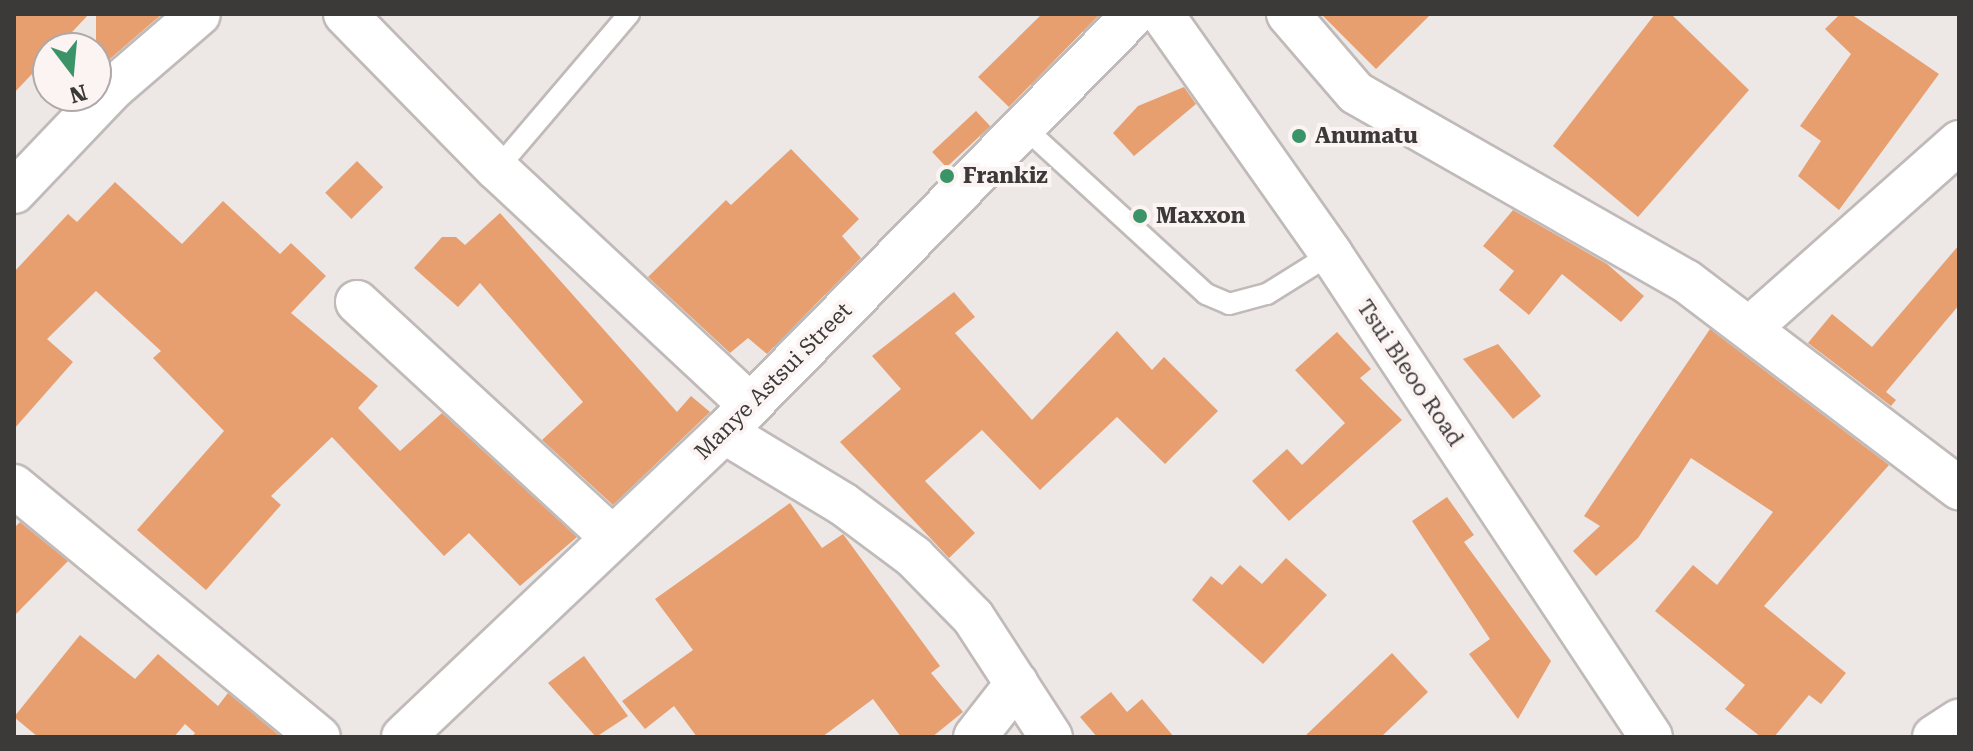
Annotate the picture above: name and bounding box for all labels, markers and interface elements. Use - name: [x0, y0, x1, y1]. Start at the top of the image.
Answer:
- north arrow: [32, 32, 112, 112]
- text: N: [67, 79, 90, 108]
- place label: Anumatu: [1315, 123, 1418, 149]
- marker: Anumatu: [1290, 127, 1308, 145]
- place label: Frankiz: [963, 163, 1048, 189]
- marker: Frankiz: [938, 167, 956, 185]
- place label: Maxxon: [1156, 203, 1245, 229]
- marker: Maxxon: [1131, 207, 1149, 225]
- street label: Tsui Bleoo Road: [1351, 295, 1469, 451]
- street label: Manye Astsui Street: [689, 297, 857, 465]

